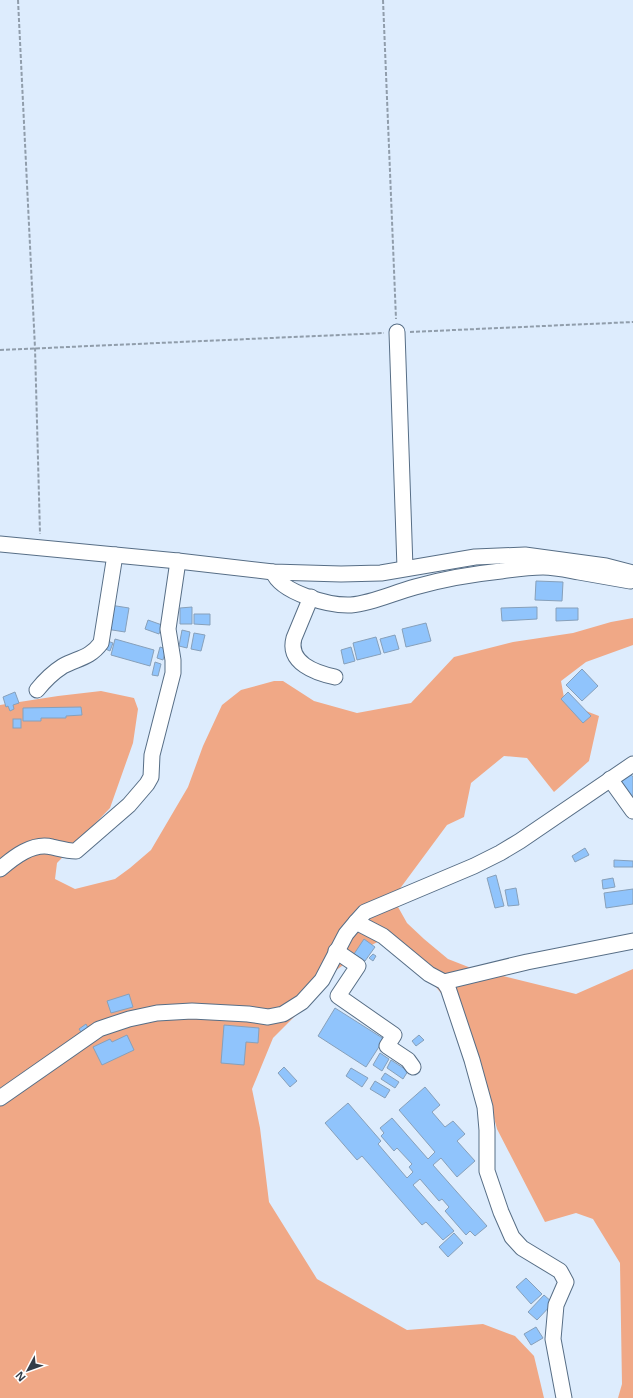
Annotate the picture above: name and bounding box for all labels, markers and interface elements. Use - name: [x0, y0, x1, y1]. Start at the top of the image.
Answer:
- north arrow: [8, 1350, 48, 1390]
- text: N: [11, 1369, 29, 1385]

